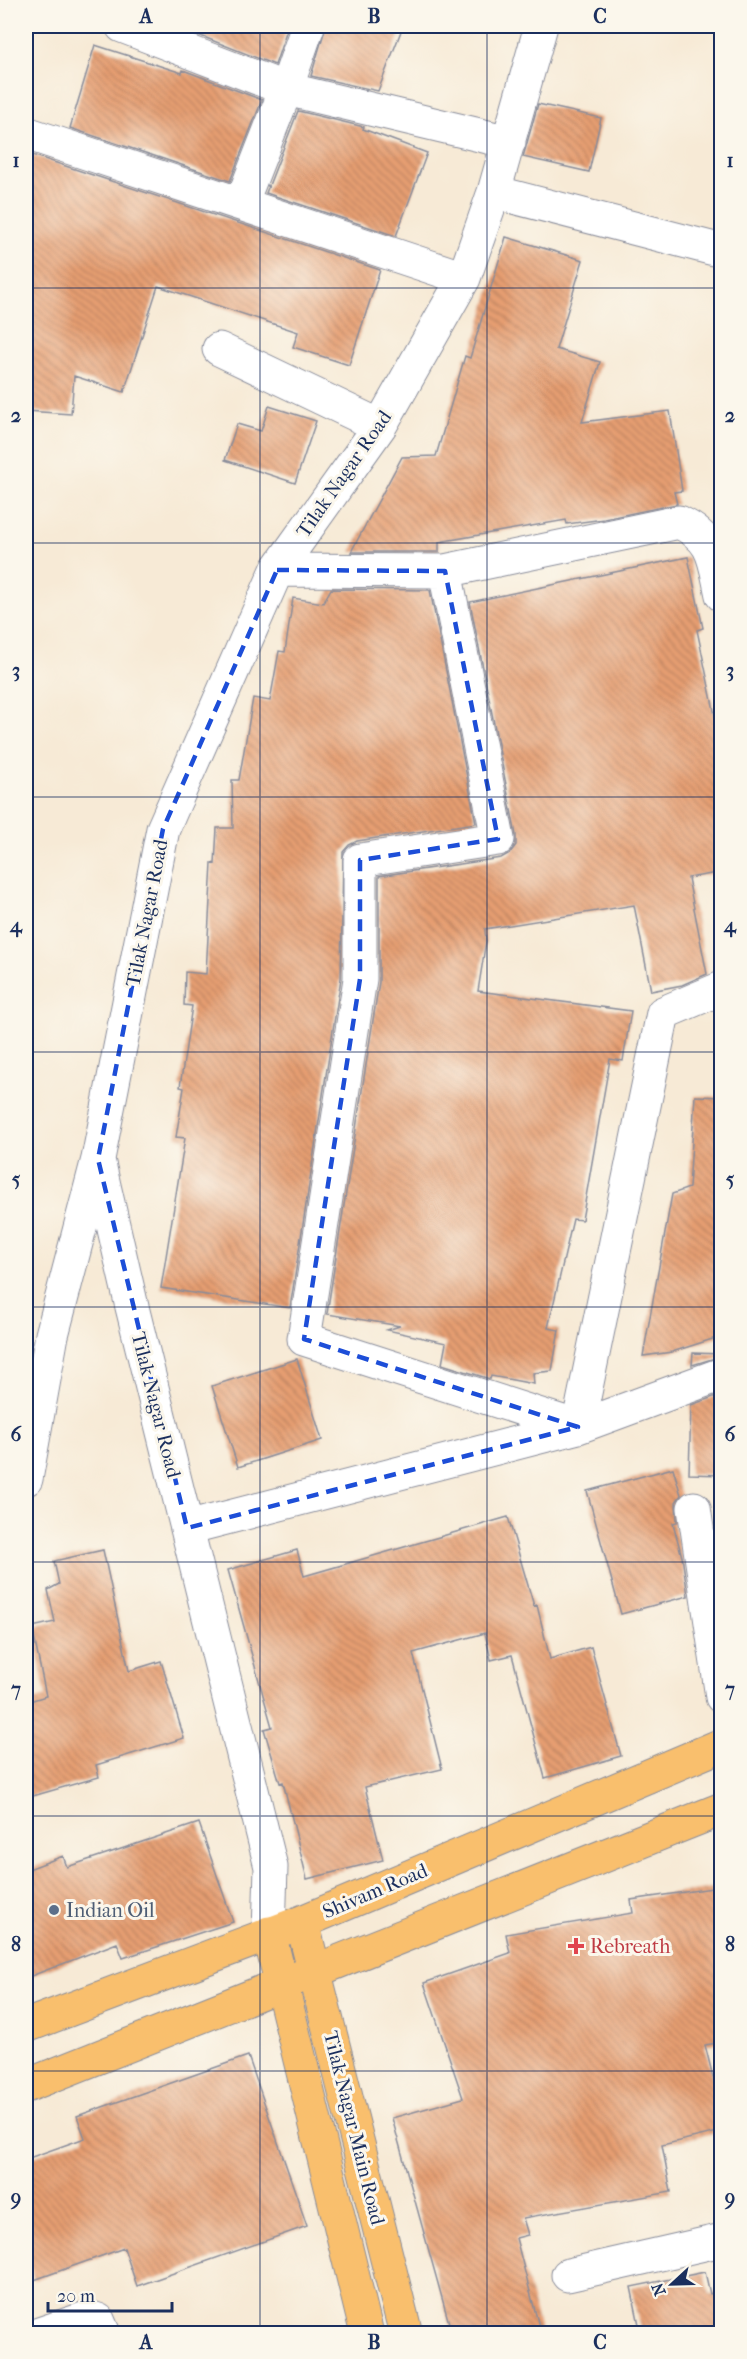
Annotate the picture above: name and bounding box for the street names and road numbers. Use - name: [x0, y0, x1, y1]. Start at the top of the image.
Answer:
- street label: Tilak Nagar Road: [292, 405, 397, 542]
- street label: Tilak Nagar Road: [121, 836, 173, 989]
- street label: Tilak Nagar Road: [127, 1330, 186, 1481]
- street label: Shivam Road: [319, 1858, 432, 1923]
- street label: Tilak Nagar Main Road: [319, 2029, 389, 2228]

